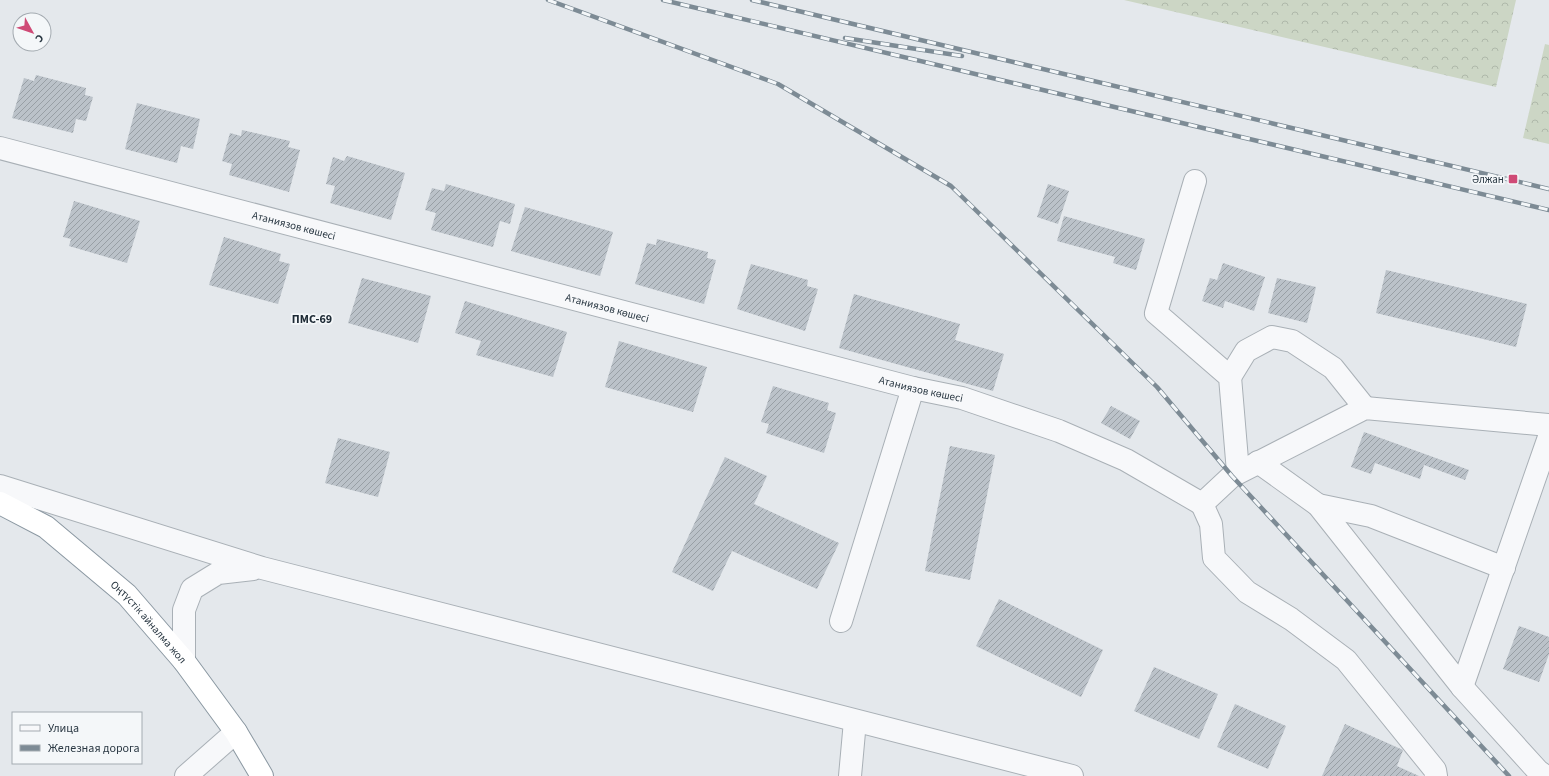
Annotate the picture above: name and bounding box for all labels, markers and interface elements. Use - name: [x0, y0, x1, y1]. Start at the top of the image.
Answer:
- north arrow: [12, 12, 52, 52]
- text: С: [31, 31, 47, 46]
- place label: Әлжан: [1472, 172, 1504, 187]
- marker: Әлжан: [1507, 173, 1519, 185]
- street label: Атаниязов көшесі: [251, 207, 337, 243]
- street label: Атаниязов көшесі: [564, 289, 651, 326]
- district label: ПМС-69: [292, 311, 332, 328]
- street label: Атаниязов көшесі: [877, 372, 964, 406]
- street label: Оңтүстік айналма жол: [107, 577, 190, 667]
- legend: [12, 712, 142, 764]
- text: Улица: [48, 720, 79, 737]
- text: Железная дорога: [48, 740, 140, 757]

